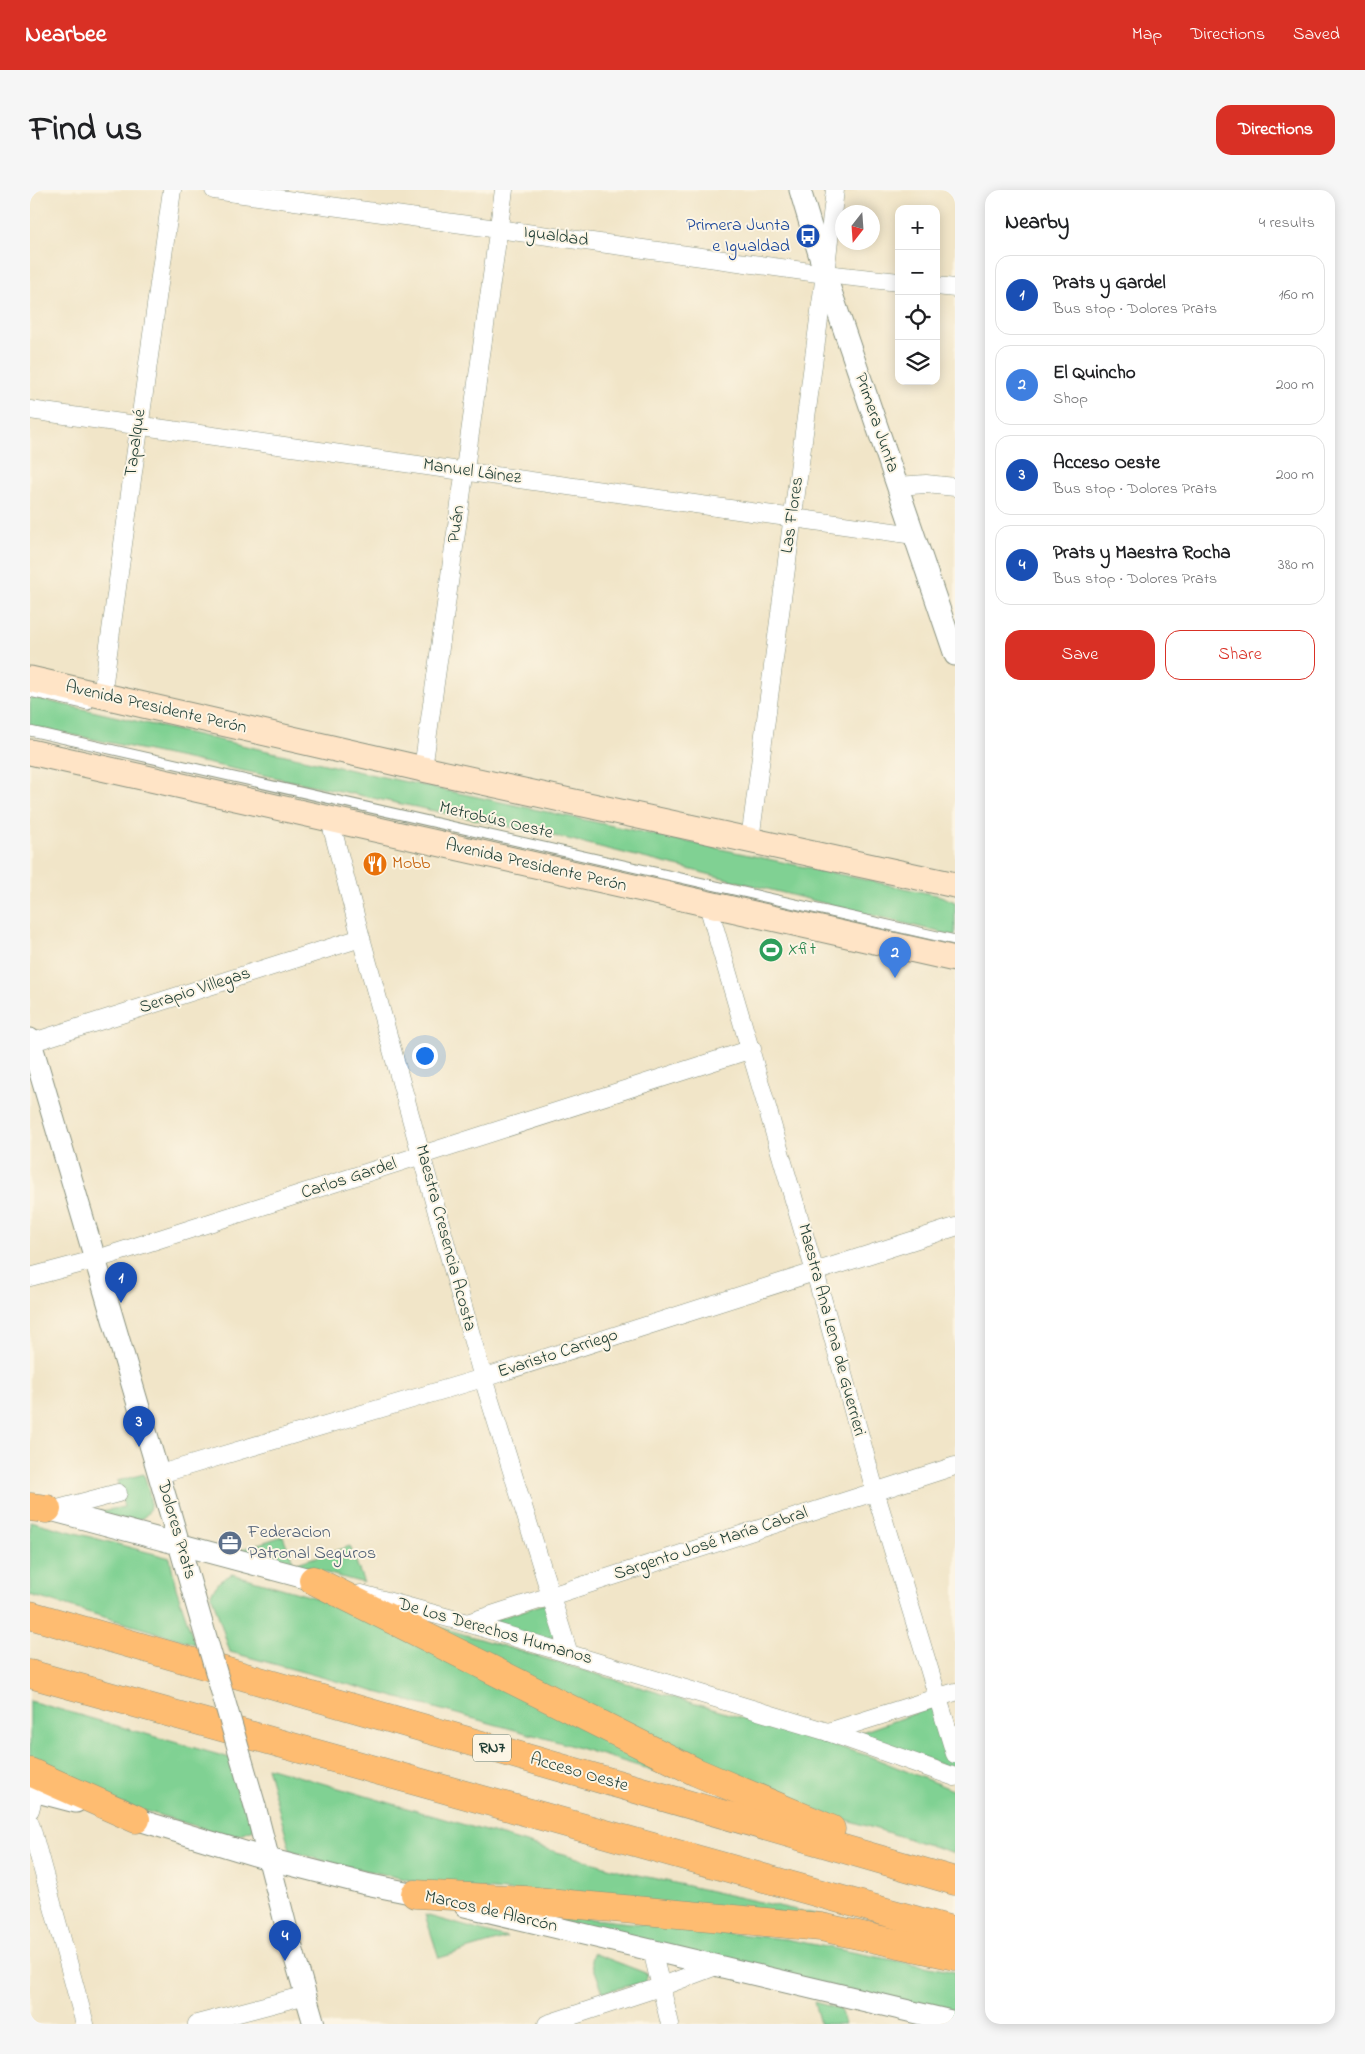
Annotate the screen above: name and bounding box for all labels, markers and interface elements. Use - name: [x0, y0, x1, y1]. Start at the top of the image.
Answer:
- text: Nearbee: [25, 18, 107, 53]
- text: Map: [1132, 22, 1162, 48]
- text: Directions: [1190, 22, 1265, 48]
- text: Saved: [1293, 22, 1340, 48]
- text: Find us: [30, 105, 142, 156]
- button: Directions: [1216, 105, 1335, 155]
- north arrow: [835, 205, 880, 250]
- map controls: [895, 205, 940, 385]
- button: +: [895, 205, 940, 250]
- text: Nearby: [1005, 208, 1069, 238]
- text: 4 results: [1259, 211, 1315, 235]
- place label: Primera Junta e Igualdad: [686, 213, 790, 261]
- street label: Igualdad: [522, 220, 590, 255]
- bus stop icon: Primera Junta e Igualdad: [795, 223, 821, 249]
- button: −: [895, 250, 940, 295]
- text: Prats y Gardel: [1053, 270, 1166, 297]
- text: 1: [1019, 283, 1025, 307]
- text: 160 m: [1279, 283, 1314, 307]
- button: locate: [895, 295, 940, 340]
- text: Bus stop · Dolores Prats: [1053, 297, 1217, 321]
- button: layers: [895, 340, 940, 385]
- text: El Quincho: [1053, 360, 1136, 387]
- street label: Primera Junta: [847, 370, 905, 476]
- text: 2: [1018, 373, 1026, 397]
- text: 200 m: [1276, 373, 1314, 397]
- text: Shop: [1053, 387, 1088, 411]
- street label: Tapalqué: [118, 406, 154, 479]
- text: Acceso Oeste: [1053, 450, 1160, 477]
- street label: Manuel Láinez: [421, 452, 523, 492]
- text: 3: [1019, 463, 1025, 487]
- text: 200 m: [1276, 463, 1314, 487]
- street label: Las Flores: [775, 475, 811, 555]
- text: Bus stop · Dolores Prats: [1053, 477, 1217, 501]
- street label: Puán: [442, 503, 473, 544]
- text: Prats y Maestra Rocha: [1053, 540, 1231, 567]
- text: 4: [1019, 553, 1025, 577]
- text: 380 m: [1278, 553, 1314, 577]
- text: Bus stop · Dolores Prats: [1053, 567, 1217, 591]
- button: Save: [1005, 630, 1155, 680]
- button: Share: [1165, 630, 1315, 680]
- street label: Avenida Presidente Perón: [63, 674, 249, 742]
- street label: Metrobús Oeste: [437, 795, 556, 847]
- street label: Avenida Presidente Perón: [443, 832, 629, 900]
- restaurant icon: Mobb: [362, 851, 388, 877]
- place label: Mobb: [392, 851, 431, 877]
- sports icon: Xfit: [758, 937, 784, 963]
- place label: Xfit: [788, 937, 816, 963]
- pin: 2: [879, 937, 911, 978]
- street label: Serapio Villegas: [136, 961, 254, 1022]
- your location: [412, 1043, 438, 1069]
- street label: Maestra Cresencia Acosta: [408, 1142, 482, 1334]
- street label: Carlos Gardel: [298, 1151, 400, 1207]
- street label: Maestra Ana Lena de Guerrieri: [790, 1221, 872, 1439]
- pin: 1: [105, 1262, 137, 1303]
- street label: Evaristo Carriego: [495, 1322, 622, 1387]
- pin: 3: [123, 1406, 155, 1447]
- street label: Dolores Prats: [149, 1477, 202, 1582]
- street label: Sargento José María Cabral: [611, 1500, 812, 1589]
- place label: Federacion Patronal Seguros: [247, 1520, 376, 1568]
- office icon: Federacion Patronal Seguros: [217, 1530, 243, 1556]
- street label: De Los Derechos Humanos: [393, 1591, 596, 1672]
- road number: RN7: [473, 1735, 511, 1762]
- street label: Acceso Oeste: [527, 1747, 632, 1800]
- street label: Marcos de Alarcón: [422, 1884, 560, 1940]
- pin: 4: [269, 1920, 301, 1961]

